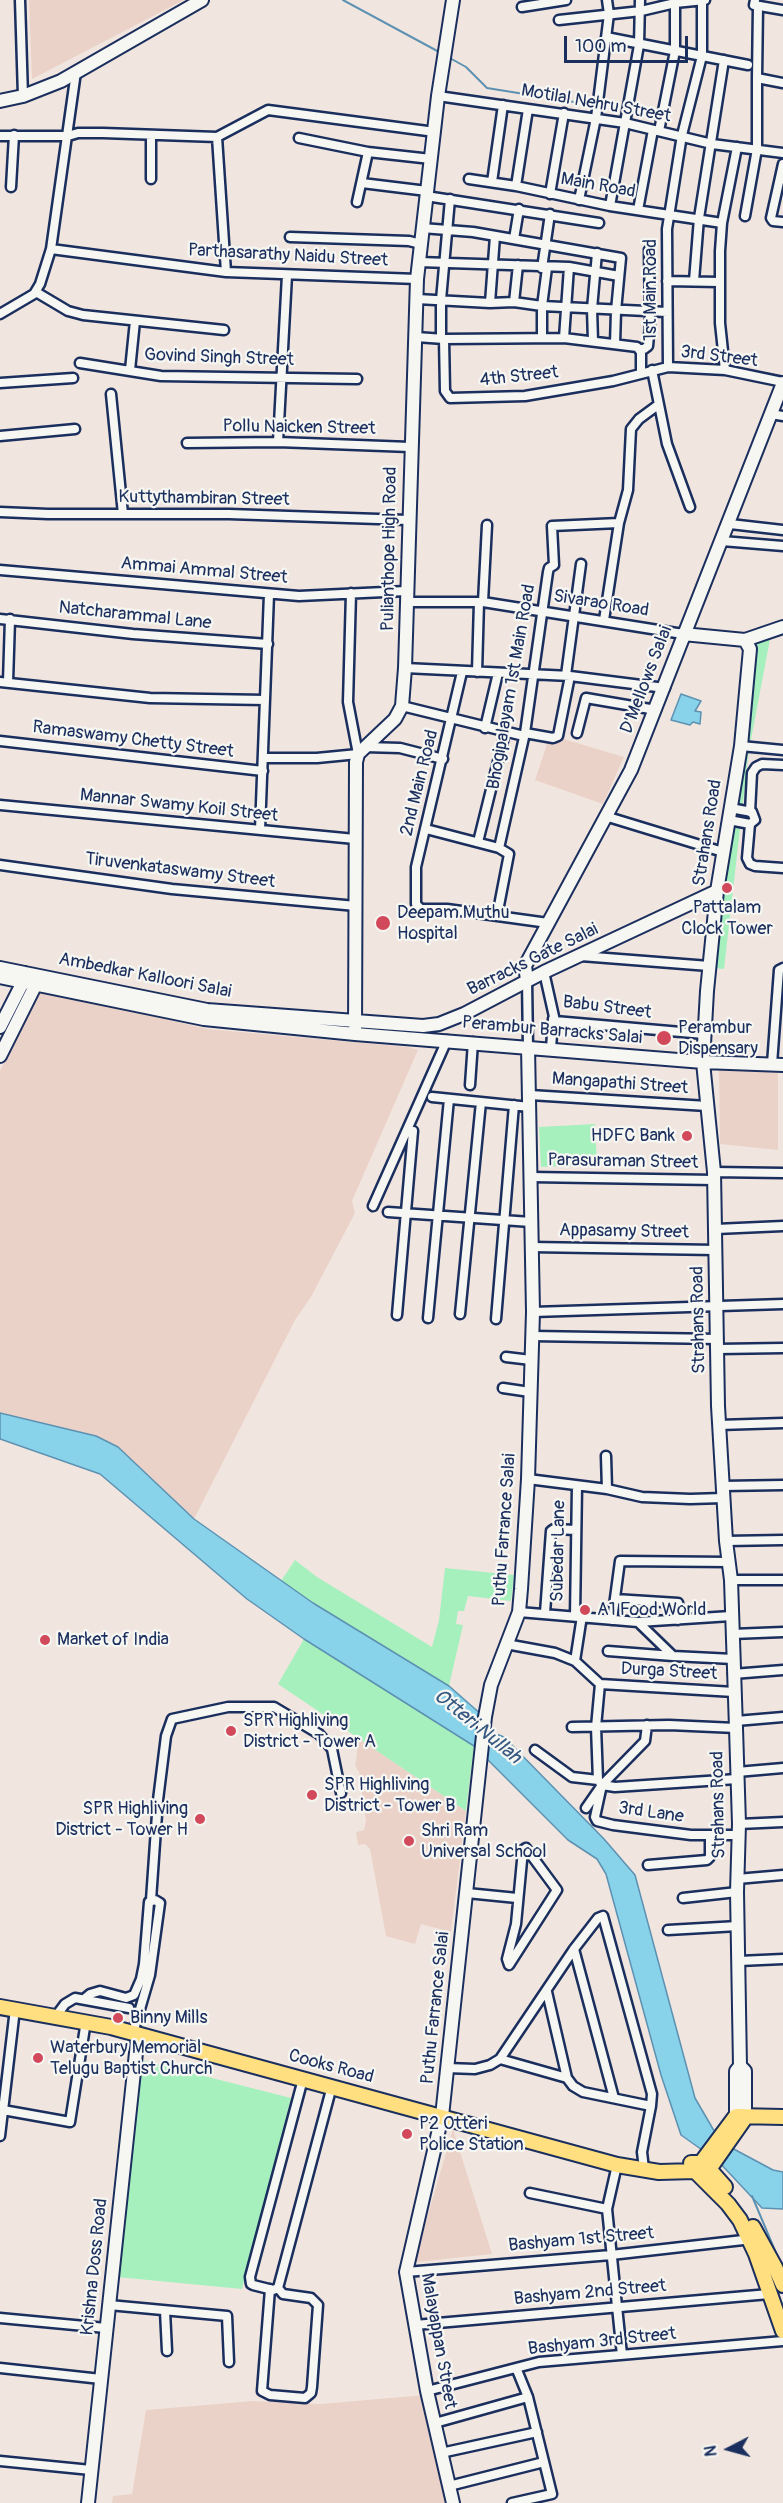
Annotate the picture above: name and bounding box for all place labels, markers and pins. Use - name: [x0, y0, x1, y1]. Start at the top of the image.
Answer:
- marker: Pattalam Clock Tower: [720, 881, 734, 895]
- place label: Pattalam Clock Tower: [681, 897, 773, 940]
- place label: Deepam Muthu Hospital: [397, 902, 510, 944]
- marker: Deepam Muthu Hospital: [374, 914, 392, 932]
- place label: Perambur Dispensary: [678, 1017, 758, 1060]
- marker: Perambur Dispensary: [655, 1029, 673, 1047]
- place label: HDFC Bank: [591, 1125, 675, 1147]
- marker: HDFC Bank: [680, 1129, 694, 1143]
- place label: A1 Food World: [597, 1599, 706, 1621]
- marker: A1 Food World: [578, 1603, 592, 1617]
- place label: Market of India: [57, 1629, 169, 1651]
- marker: Market of India: [38, 1633, 52, 1647]
- place label: SPR Highliving District - Tower A: [243, 1710, 376, 1752]
- marker: SPR Highliving District - Tower A: [224, 1724, 238, 1738]
- place label: SPR Highliving District - Tower B: [324, 1774, 456, 1816]
- marker: SPR Highliving District - Tower B: [305, 1788, 319, 1802]
- place label: SPR Highliving District - Tower H: [55, 1798, 188, 1840]
- marker: SPR Highliving District - Tower H: [193, 1812, 207, 1826]
- place label: Shri Ram Universal School: [421, 1820, 547, 1862]
- marker: Shri Ram Universal School: [402, 1834, 416, 1848]
- place label: Binny Mills: [130, 2007, 208, 2029]
- marker: Binny Mills: [111, 2011, 125, 2025]
- place label: Waterbury Memorial Telugu Baptist Church: [50, 2037, 212, 2080]
- marker: Waterbury Memorial Telugu Baptist Church: [31, 2051, 45, 2065]
- place label: P2 Otteri Police Station: [419, 2113, 524, 2156]
- marker: P2 Otteri Police Station: [400, 2127, 414, 2141]

